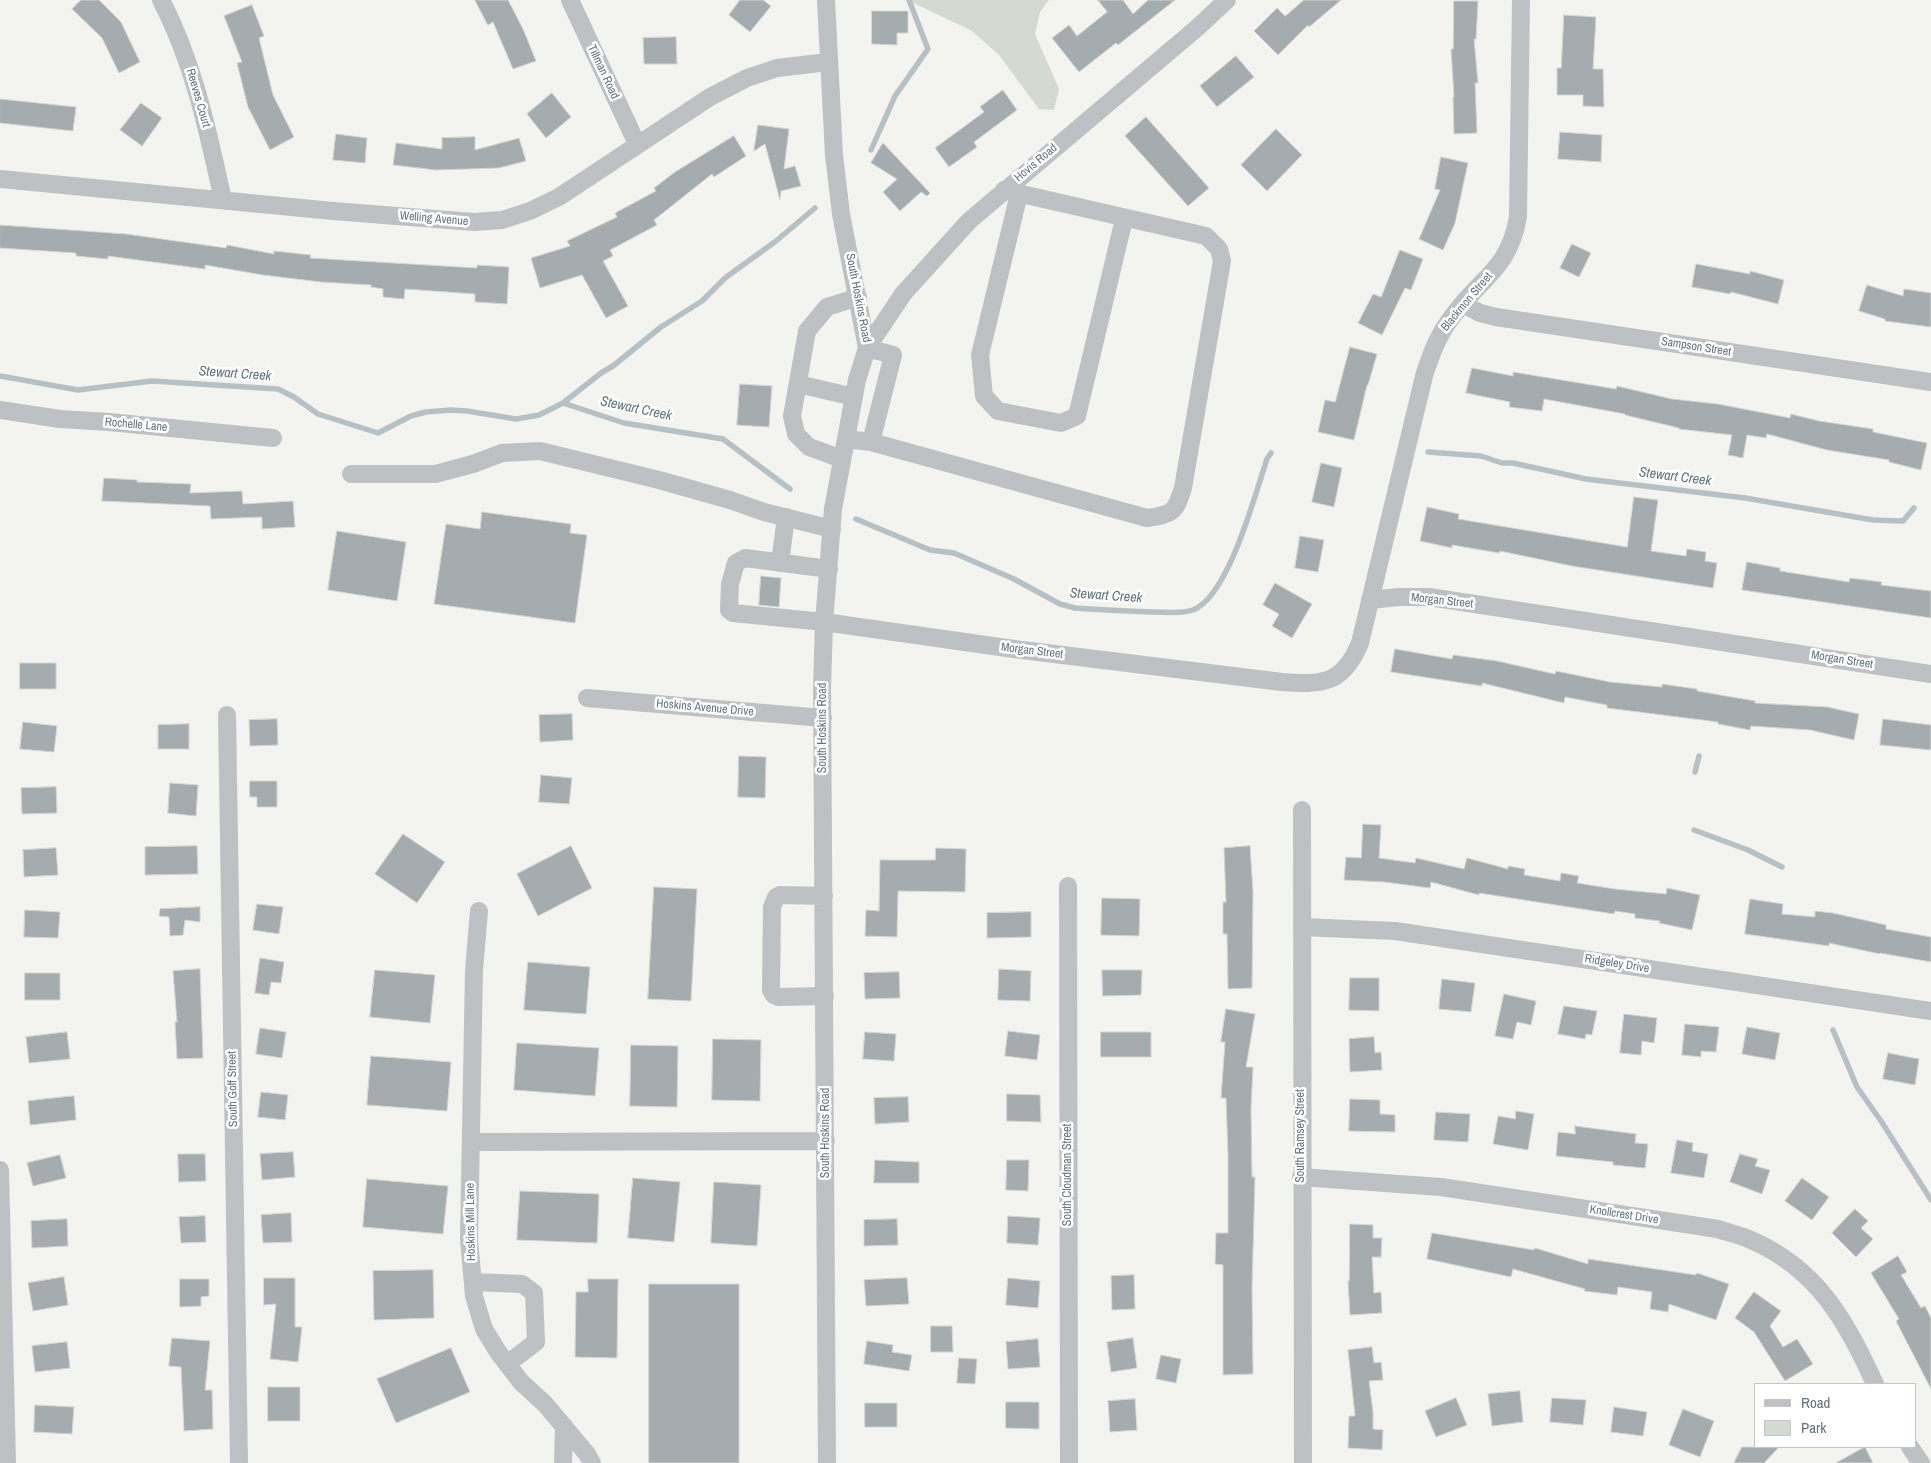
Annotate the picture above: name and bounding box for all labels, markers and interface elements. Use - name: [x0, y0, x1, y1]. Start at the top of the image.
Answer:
- street label: Tillman Road: [584, 43, 622, 101]
- street label: Reeves Court: [183, 67, 213, 129]
- street label: Hovis Road: [1012, 141, 1060, 185]
- street label: Welling Avenue: [399, 209, 469, 229]
- street label: South Hoskins Road: [842, 252, 874, 344]
- street label: Blackmon Street: [1438, 270, 1496, 334]
- street label: Sampson Street: [1660, 334, 1732, 360]
- water label: Stewart Creek: [198, 363, 272, 385]
- water label: Stewart Creek: [599, 393, 673, 425]
- street label: Rochelle Lane: [104, 415, 168, 435]
- water label: Stewart Creek: [1638, 464, 1712, 490]
- water label: Stewart Creek: [1069, 585, 1143, 607]
- street label: Morgan Street: [1410, 591, 1474, 611]
- street label: Morgan Street: [1000, 640, 1064, 662]
- street label: Morgan Street: [1810, 648, 1874, 672]
- street label: South Hoskins Road: [816, 683, 830, 773]
- street label: Hoskins Avenue Drive: [656, 697, 754, 719]
- street label: Ridgeley Drive: [1584, 952, 1650, 976]
- street label: South Goff Street: [225, 1051, 241, 1127]
- street label: South Hoskins Road: [819, 1088, 833, 1178]
- street label: South Ramsey Street: [1294, 1089, 1308, 1183]
- street label: South Cloudman Street: [1061, 1124, 1075, 1226]
- street label: Hoskins Mill Lane: [463, 1183, 479, 1261]
- street label: Knollcrest Drive: [1589, 1202, 1659, 1228]
- legend: [1754, 1383, 1916, 1448]
- text: Road: [1801, 1392, 1830, 1413]
- text: Park: [1801, 1417, 1826, 1438]

